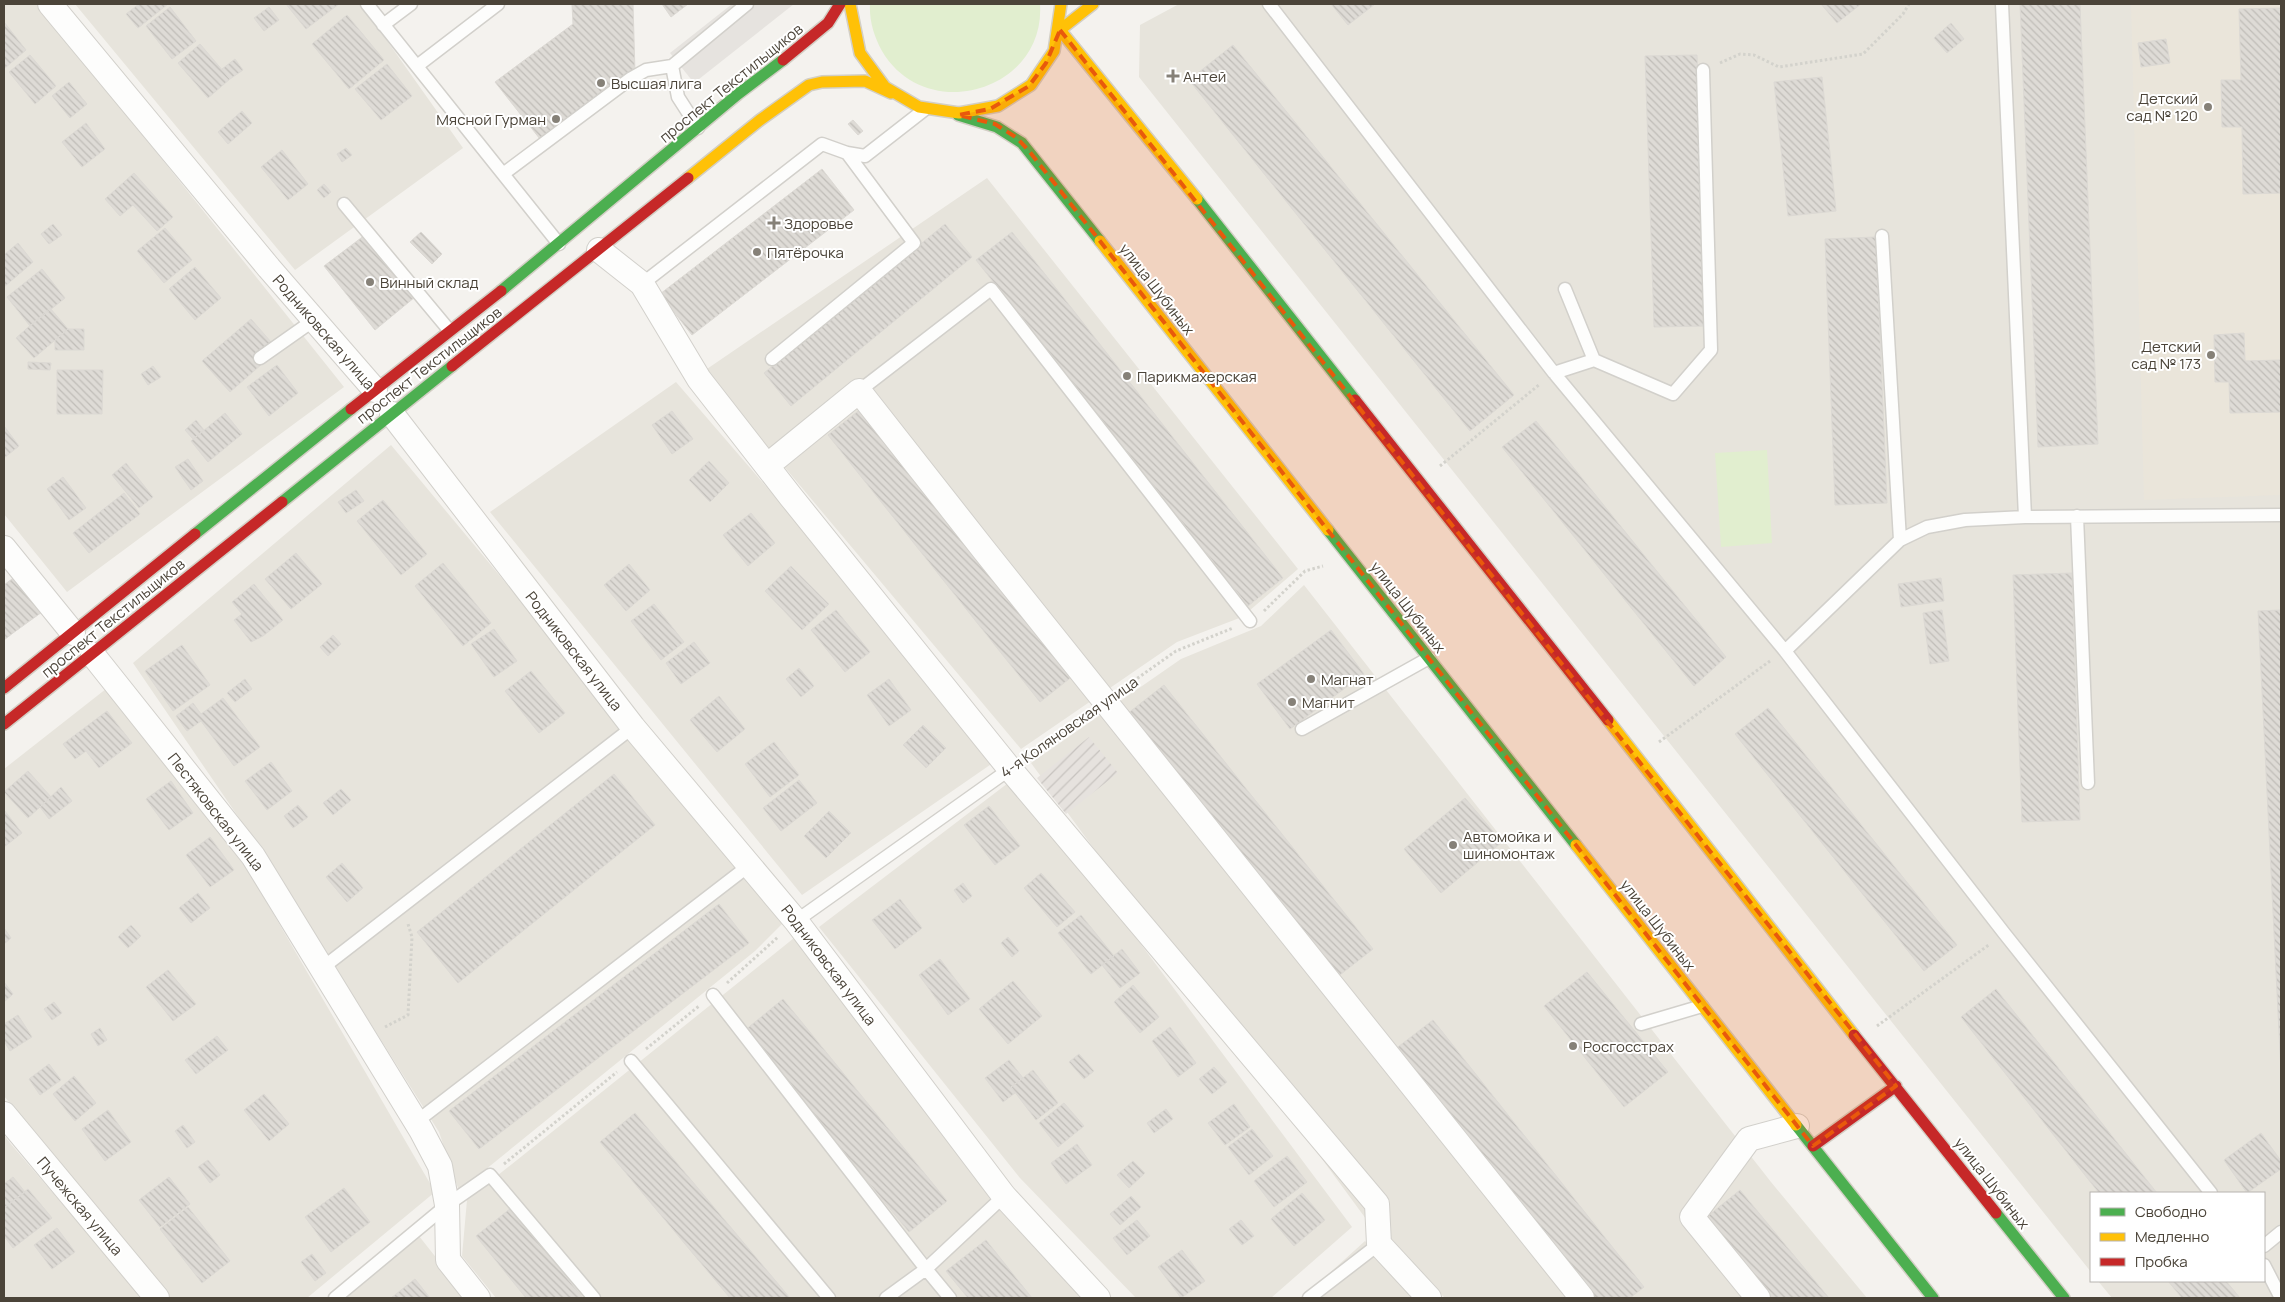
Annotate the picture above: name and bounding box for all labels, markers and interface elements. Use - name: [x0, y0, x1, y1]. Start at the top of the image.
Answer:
- street label: проспект Текстильщиков: [655, 19, 807, 147]
- place label: Антей: [1183, 66, 1226, 87]
- marker: Антей: [1167, 70, 1179, 82]
- place label: Высшая лига: [611, 73, 702, 94]
- marker: Высшая лига: [595, 77, 607, 89]
- place label: Детский сад № 120: [2126, 88, 2198, 126]
- marker: Детский сад № 120: [2202, 101, 2214, 113]
- place label: Мясной Гурман: [436, 109, 546, 130]
- marker: Мясной Гурман: [550, 113, 562, 125]
- place label: Здоровье: [784, 213, 854, 234]
- marker: Здоровье: [768, 217, 780, 229]
- street label: улица Шубиных: [1115, 239, 1199, 339]
- place label: Пятёрочка: [767, 242, 844, 263]
- marker: Пятёрочка: [751, 246, 763, 258]
- street label: Родниковская улица: [268, 270, 380, 394]
- place label: Винный склад: [380, 272, 479, 293]
- marker: Винный склад: [364, 276, 376, 288]
- street label: проспект Текстильщиков: [352, 302, 506, 428]
- place label: Детский сад № 173: [2131, 336, 2201, 374]
- marker: Детский сад № 173: [2205, 349, 2217, 361]
- place label: Парикмахерская: [1137, 366, 1257, 387]
- marker: Парикмахерская: [1121, 370, 1133, 382]
- street label: проспект Текстильщиков: [37, 554, 189, 682]
- street label: улица Шубиных: [1366, 557, 1450, 657]
- street label: Родниковская улица: [521, 587, 627, 715]
- place label: Магнат: [1321, 669, 1374, 690]
- street label: 4-я Коляновская улица: [996, 671, 1142, 783]
- marker: Магнат: [1305, 673, 1317, 685]
- place label: Магнит: [1302, 692, 1355, 713]
- marker: Магнит: [1286, 696, 1298, 708]
- street label: Пестяковская улица: [163, 748, 269, 876]
- place label: Автомойка и шиномонтаж: [1463, 826, 1555, 864]
- marker: Автомойка и шиномонтаж: [1447, 839, 1459, 851]
- street label: улица Шубиных: [1616, 875, 1700, 975]
- street label: Родниковская улица: [777, 900, 881, 1030]
- place label: Росгосстрах: [1583, 1036, 1674, 1057]
- marker: Росгосстрах: [1567, 1040, 1579, 1052]
- street label: улица Шубиных: [1950, 1133, 2034, 1233]
- street label: Пучежская улица: [32, 1152, 128, 1260]
- legend: [2090, 1192, 2265, 1282]
- text: Свободно: [2135, 1201, 2207, 1222]
- text: Медленно: [2135, 1226, 2209, 1247]
- text: Пробка: [2135, 1251, 2188, 1272]

